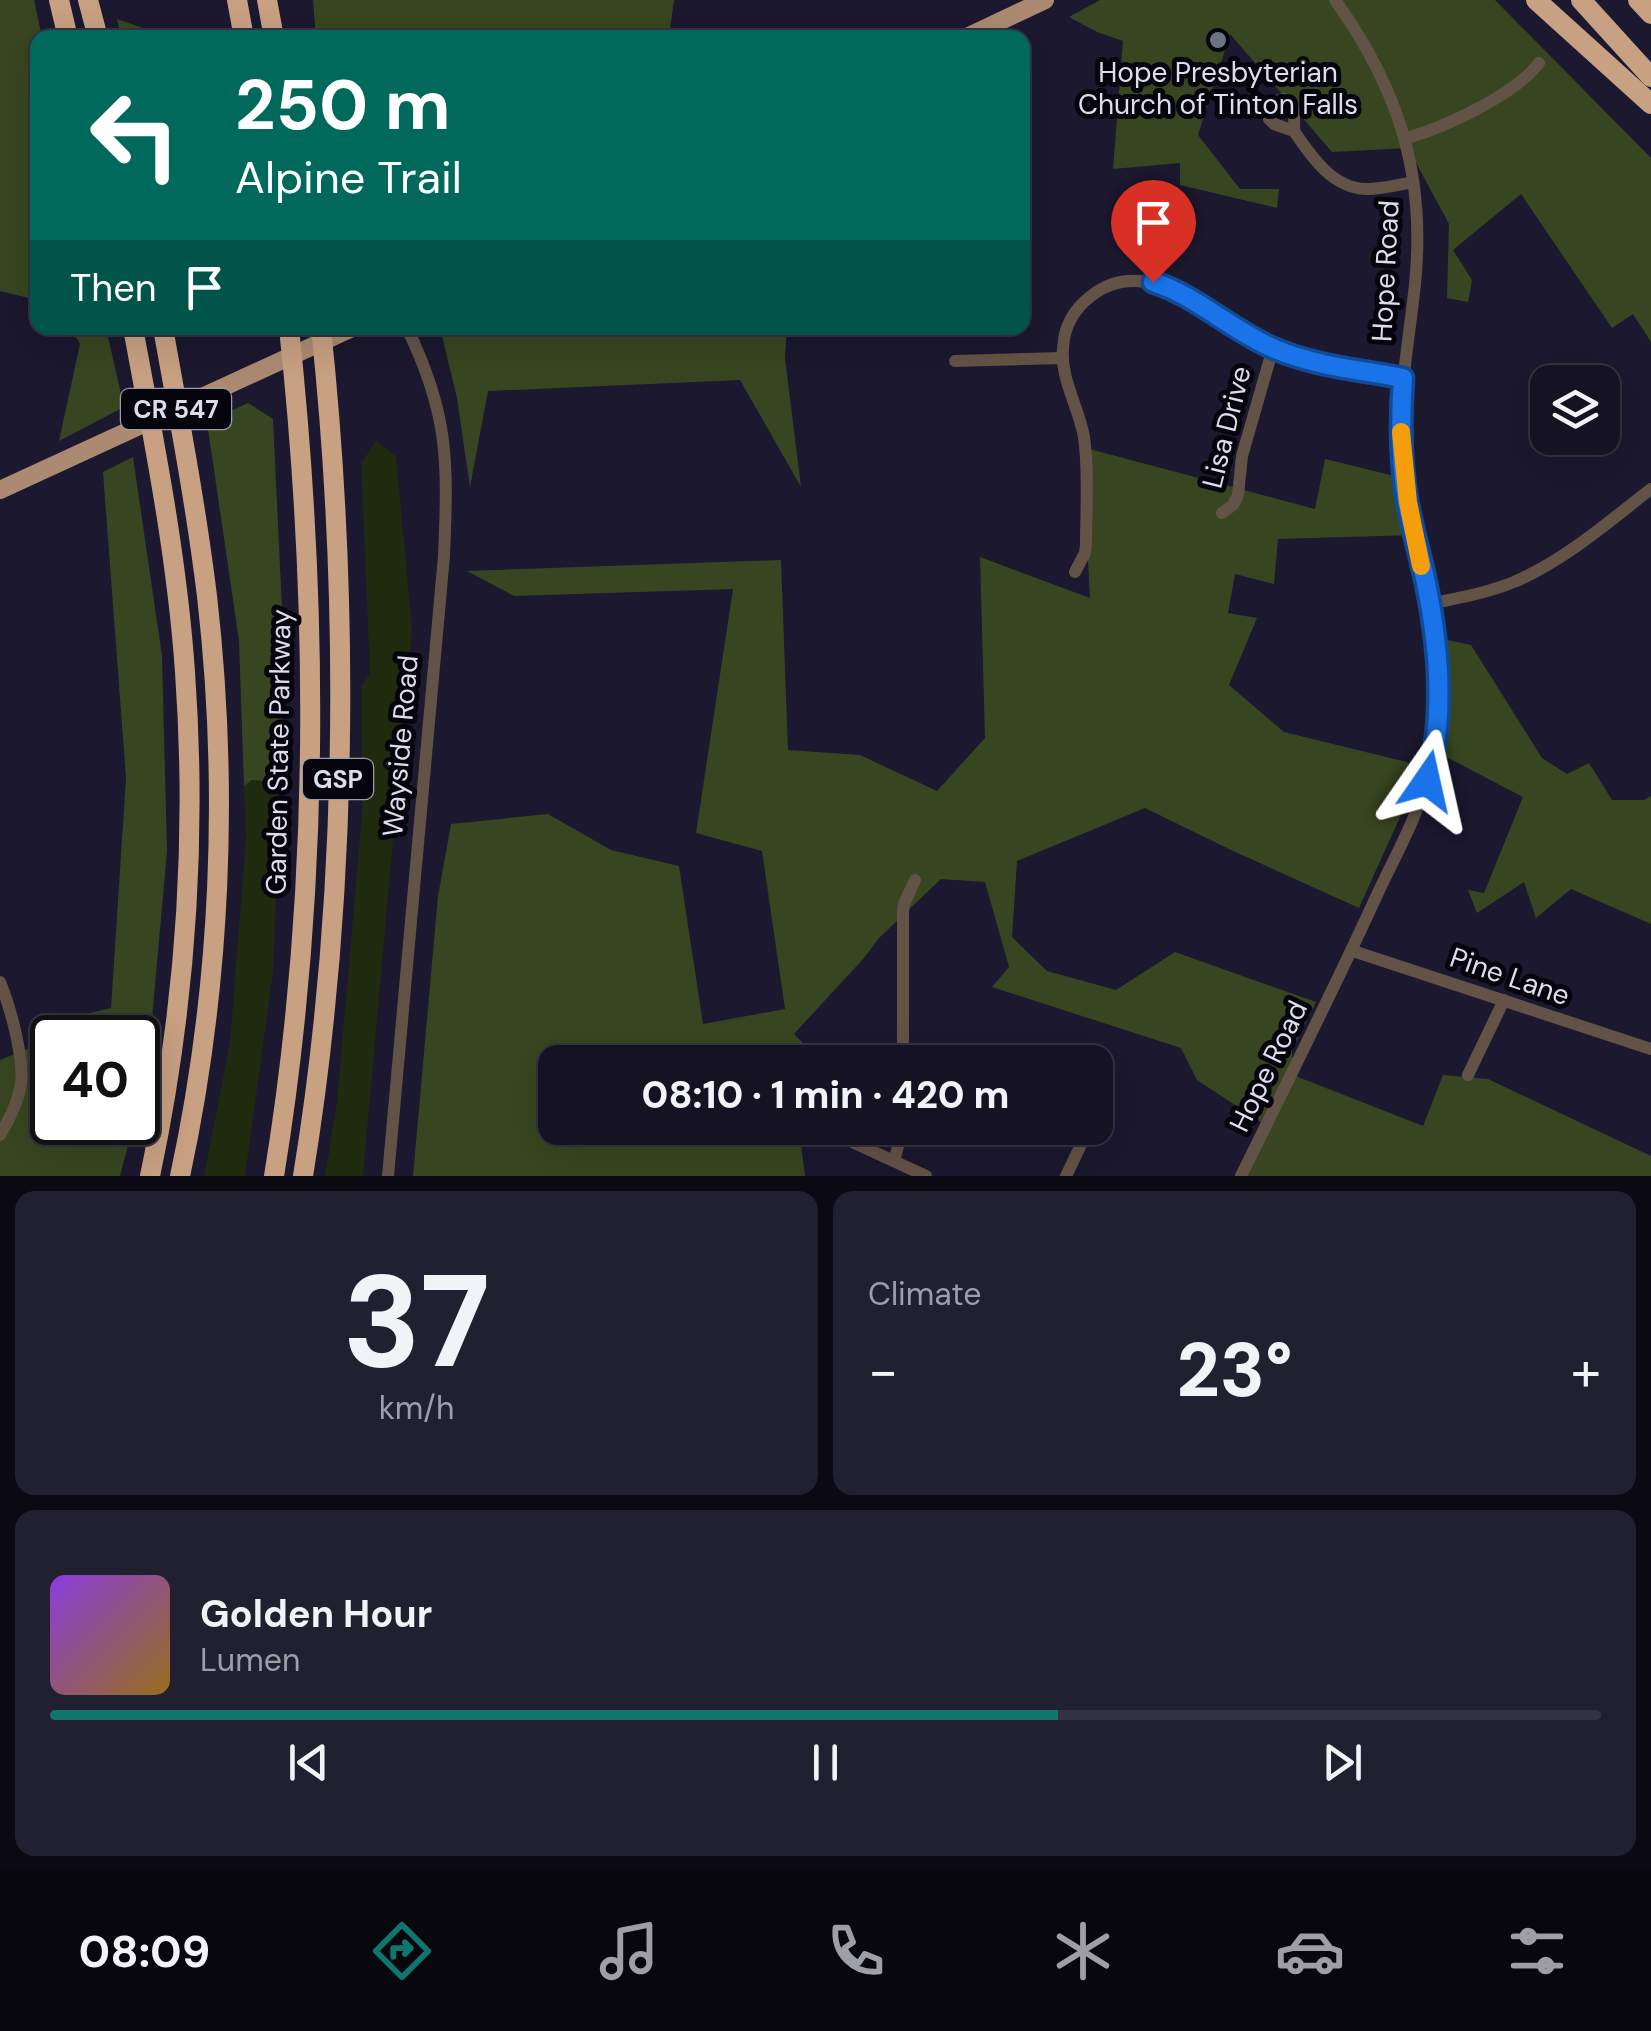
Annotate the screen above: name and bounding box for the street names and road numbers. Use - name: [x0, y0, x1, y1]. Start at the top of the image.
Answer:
- street label: Hope Road: [1363, 199, 1408, 343]
- street label: Lisa Drive: [1193, 362, 1259, 492]
- road number: CR 547: [121, 389, 231, 429]
- street label: Garden State Parkway: [258, 609, 299, 895]
- street label: Wayside Road: [374, 654, 427, 838]
- road number: GSP: [303, 759, 373, 799]
- street label: Pine Lane: [1445, 939, 1575, 1014]
- street label: Hope Road: [1221, 994, 1316, 1138]

